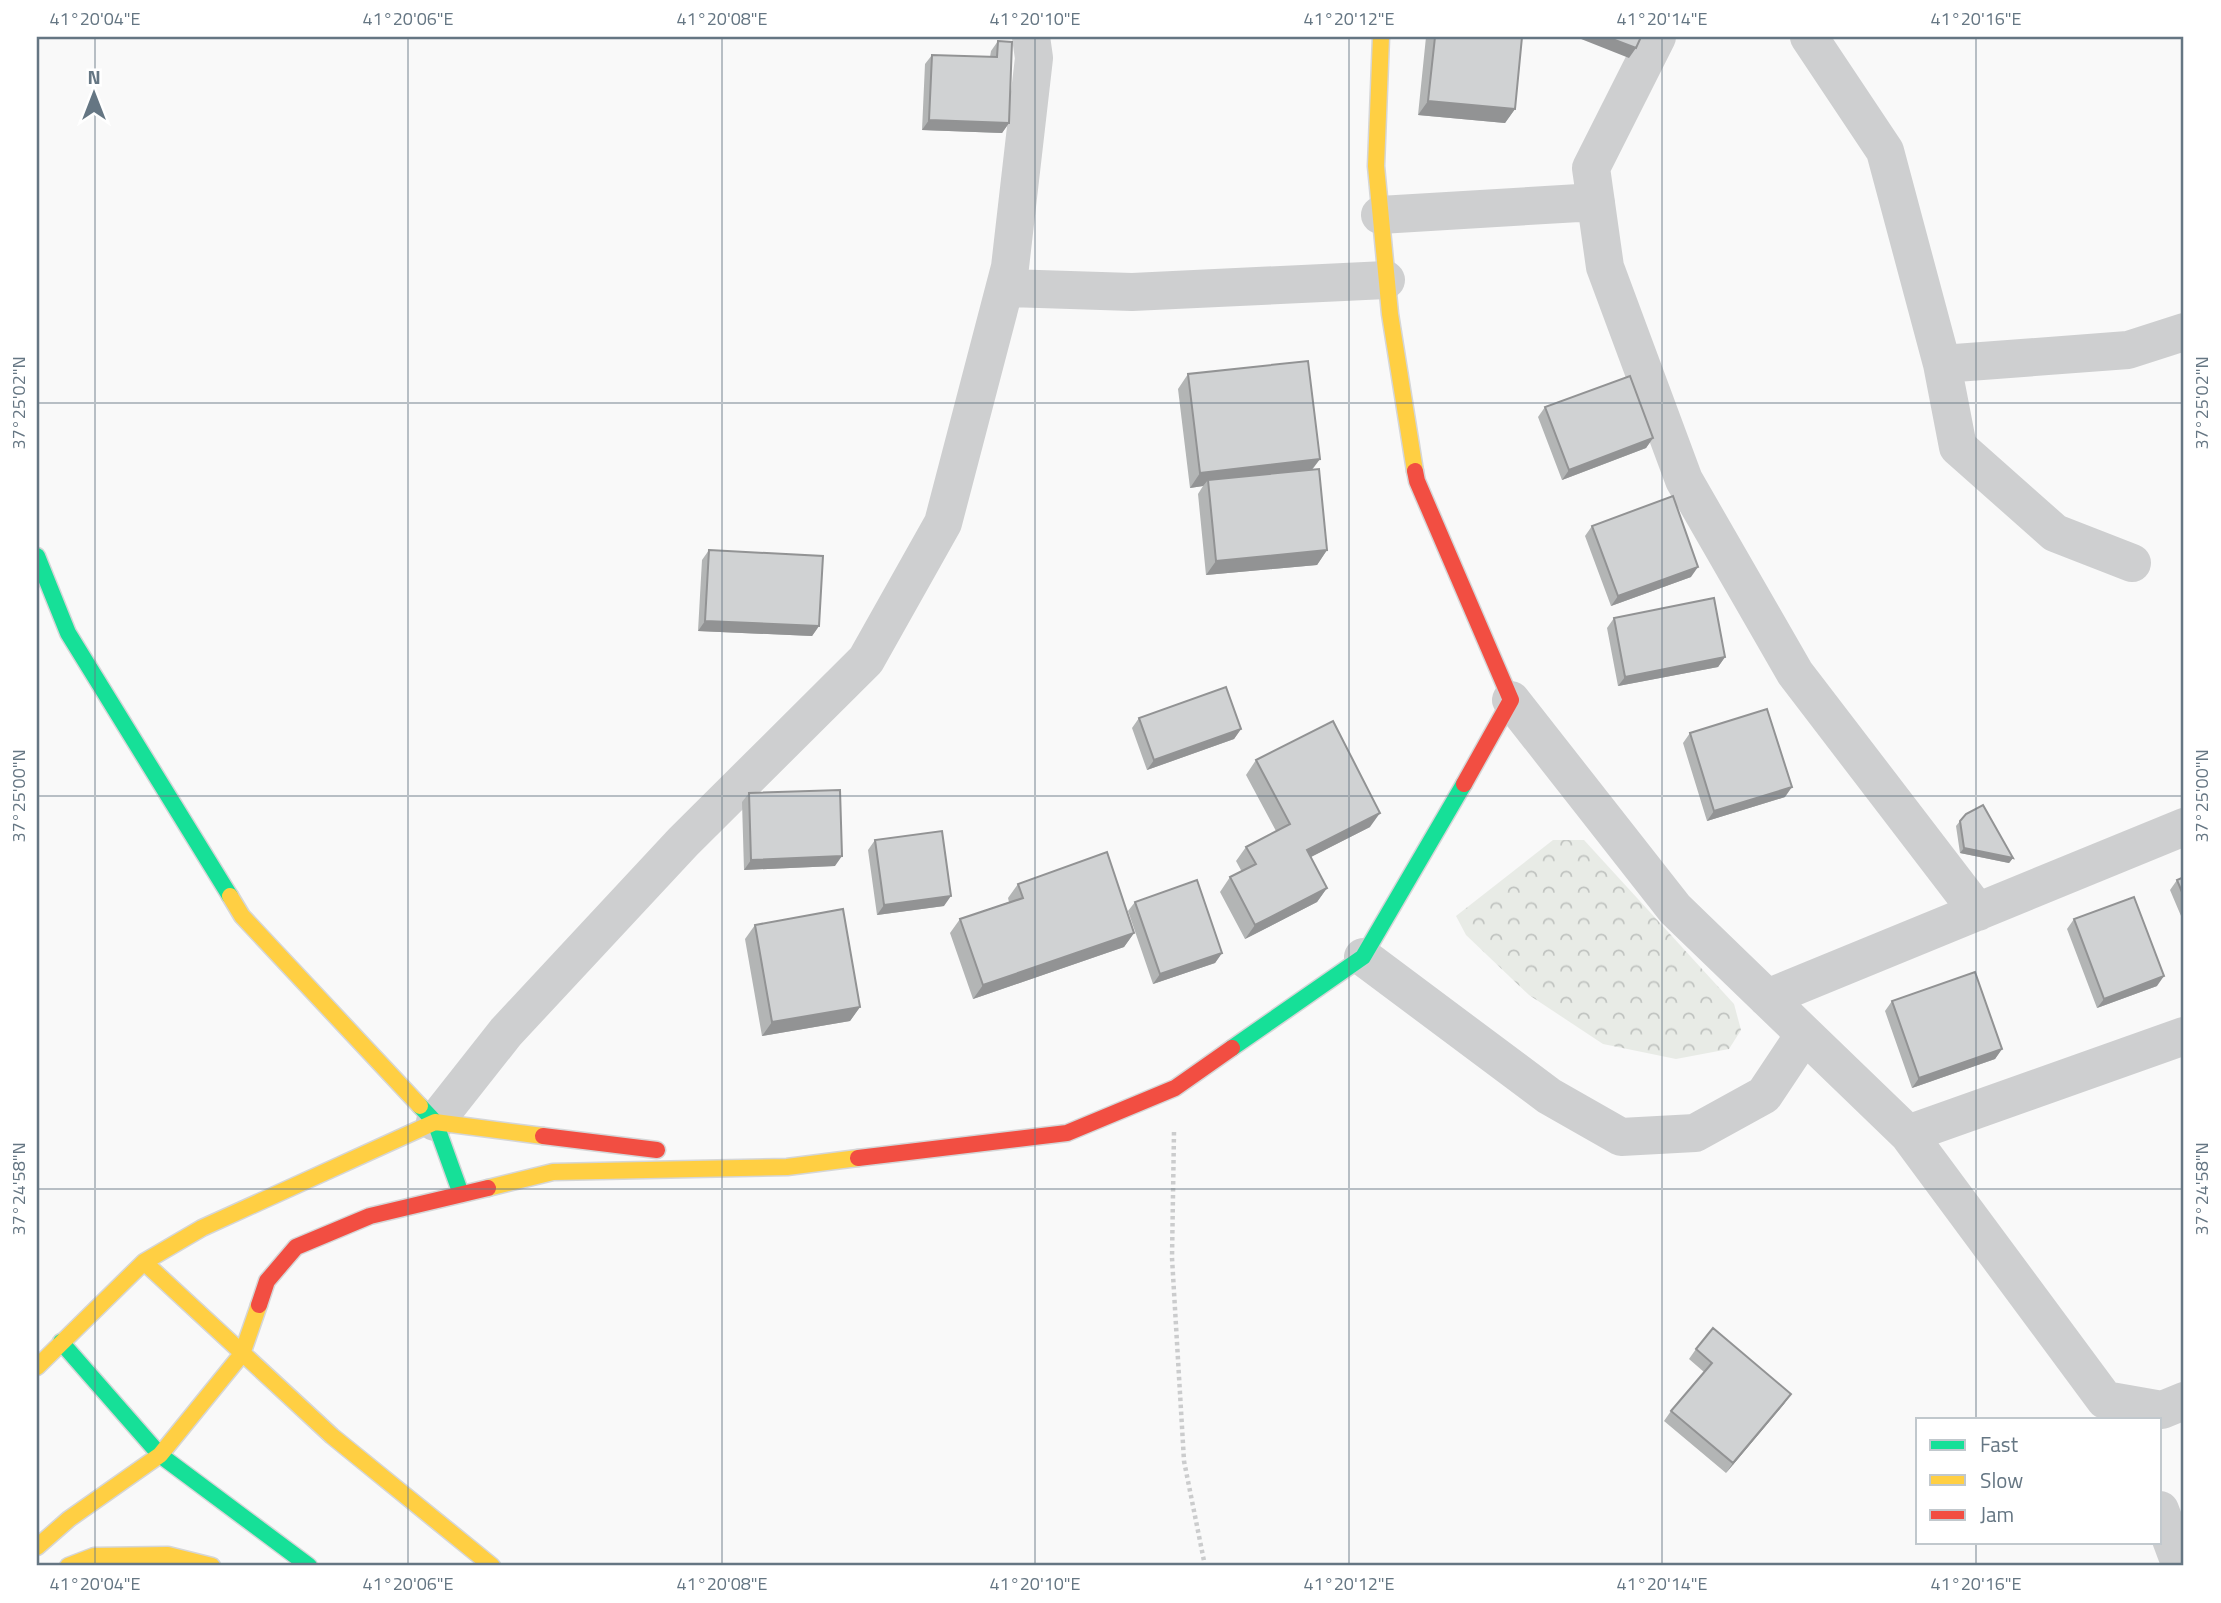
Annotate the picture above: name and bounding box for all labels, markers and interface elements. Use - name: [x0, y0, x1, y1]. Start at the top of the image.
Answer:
- text: 41°20'04"E: [50, 5, 141, 32]
- text: 41°20'06"E: [363, 5, 454, 32]
- text: 41°20'08"E: [677, 5, 768, 32]
- text: 41°20'10"E: [990, 5, 1081, 32]
- text: 41°20'12"E: [1304, 5, 1395, 32]
- text: 41°20'14"E: [1617, 5, 1708, 32]
- text: 41°20'16"E: [1931, 5, 2022, 32]
- north arrow: [60, 60, 130, 130]
- text: N: [87, 62, 101, 91]
- text: 37°25'02"N: [5, 356, 32, 450]
- text: 37°25'02"N: [2188, 356, 2215, 450]
- text: 37°25'00"N: [5, 749, 32, 843]
- text: 37°25'00"N: [2188, 749, 2215, 843]
- text: 37°24'58"N: [5, 1142, 32, 1236]
- text: 37°24'58"N: [2188, 1142, 2215, 1236]
- legend: [1916, 1418, 2162, 1544]
- text: Fast: [1980, 1428, 2019, 1460]
- text: Slow: [1980, 1464, 2023, 1496]
- text: Jam: [1980, 1498, 2014, 1530]
- text: 41°20'04"E: [50, 1570, 141, 1597]
- text: 41°20'06"E: [363, 1570, 454, 1597]
- text: 41°20'08"E: [677, 1570, 768, 1597]
- text: 41°20'10"E: [990, 1570, 1081, 1597]
- text: 41°20'12"E: [1304, 1570, 1395, 1597]
- text: 41°20'14"E: [1617, 1570, 1708, 1597]
- text: 41°20'16"E: [1931, 1570, 2022, 1597]

